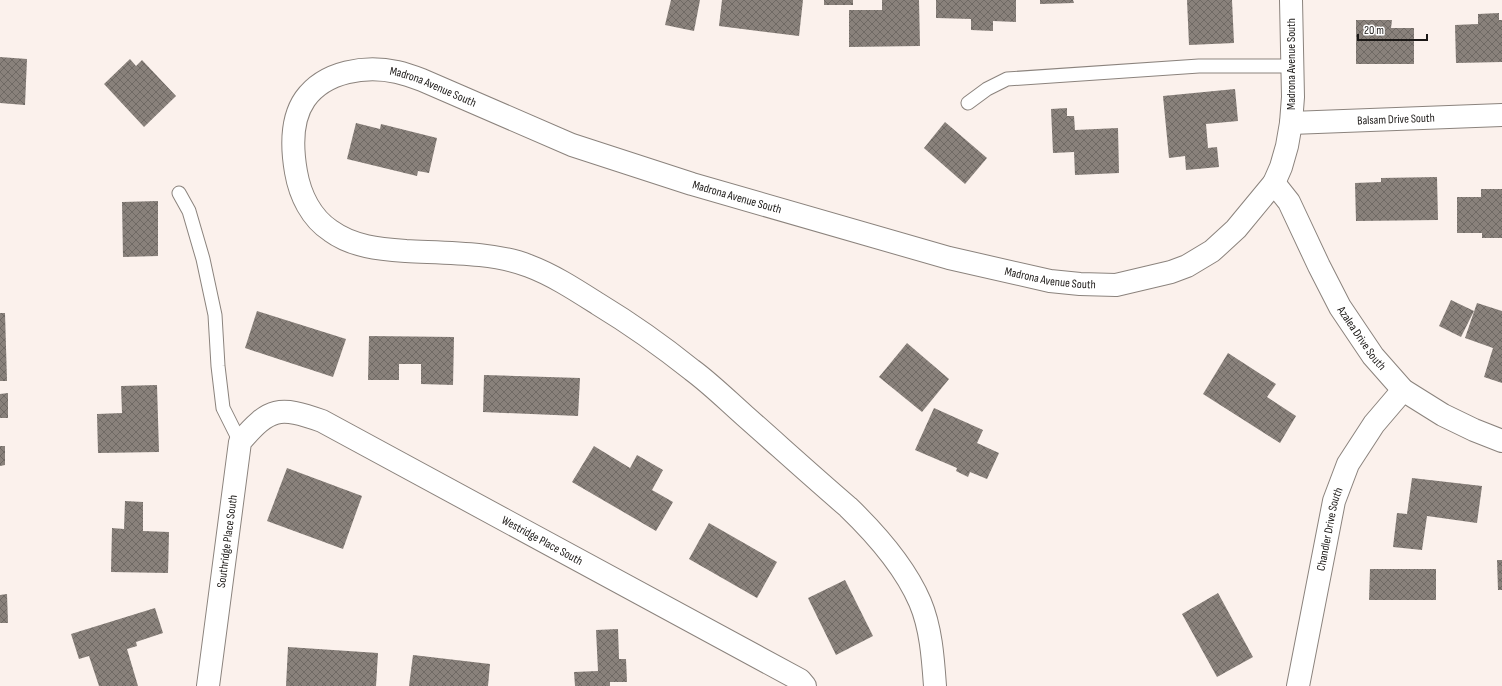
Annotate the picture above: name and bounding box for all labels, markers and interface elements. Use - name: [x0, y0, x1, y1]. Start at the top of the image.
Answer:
- scale bar: [1358, 16, 1427, 42]
- street label: Madrona Avenue South: [1284, 18, 1299, 110]
- text: 20 m: [1364, 23, 1384, 38]
- street label: Madrona Avenue South: [389, 63, 479, 110]
- street label: Balsam Drive South: [1357, 110, 1435, 128]
- street label: Madrona Avenue South: [691, 177, 783, 217]
- street label: Madrona Avenue South: [1003, 263, 1096, 292]
- street label: Azalea Drive South: [1334, 303, 1389, 373]
- street label: Chandler Drive South: [1313, 485, 1346, 572]
- street label: Southridge Place South: [213, 494, 241, 589]
- street label: Westridge Place South: [499, 512, 585, 568]

